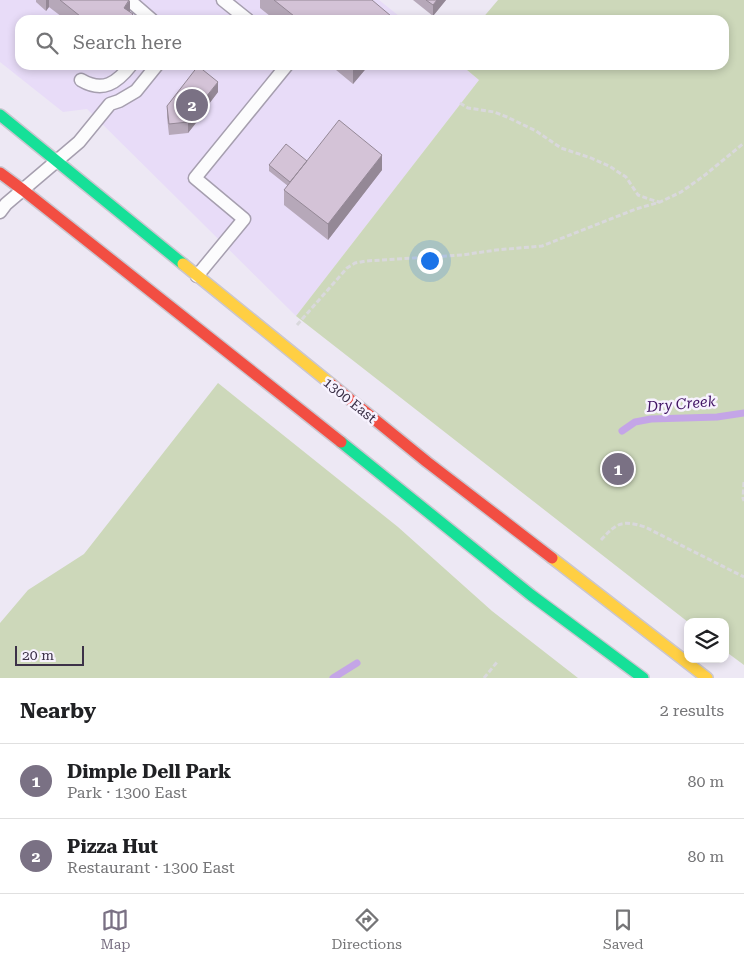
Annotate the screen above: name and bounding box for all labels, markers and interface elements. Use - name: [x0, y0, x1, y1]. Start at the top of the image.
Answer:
- search box: [15, 15, 729, 70]
- icon: search: [33, 29, 61, 57]
- text: Search here: [73, 31, 182, 54]
- pin: 2: [176, 86, 208, 124]
- your location: [417, 248, 443, 274]
- street label: 1300 East: [320, 374, 380, 426]
- water label: Dry Creek: [645, 392, 717, 416]
- pin: 1: [602, 450, 634, 488]
- map controls: [684, 618, 729, 663]
- button: layers: [684, 618, 729, 663]
- scale bar: [15, 643, 84, 666]
- text: 20 m: [22, 647, 54, 663]
- text: Nearby: [20, 699, 96, 723]
- text: 2 results: [660, 701, 724, 720]
- text: Dimple Dell Park: [67, 760, 231, 783]
- text: 1: [32, 772, 40, 791]
- text: 80 m: [687, 772, 724, 791]
- text: Park · 1300 East: [67, 783, 187, 802]
- text: Pizza Hut: [67, 835, 158, 858]
- text: 2: [32, 847, 40, 866]
- text: 80 m: [687, 847, 724, 866]
- text: Restaurant · 1300 East: [67, 858, 235, 877]
- tab: Map: [101, 906, 130, 952]
- tab: Directions: [331, 906, 402, 952]
- tab: Saved: [603, 906, 644, 952]

